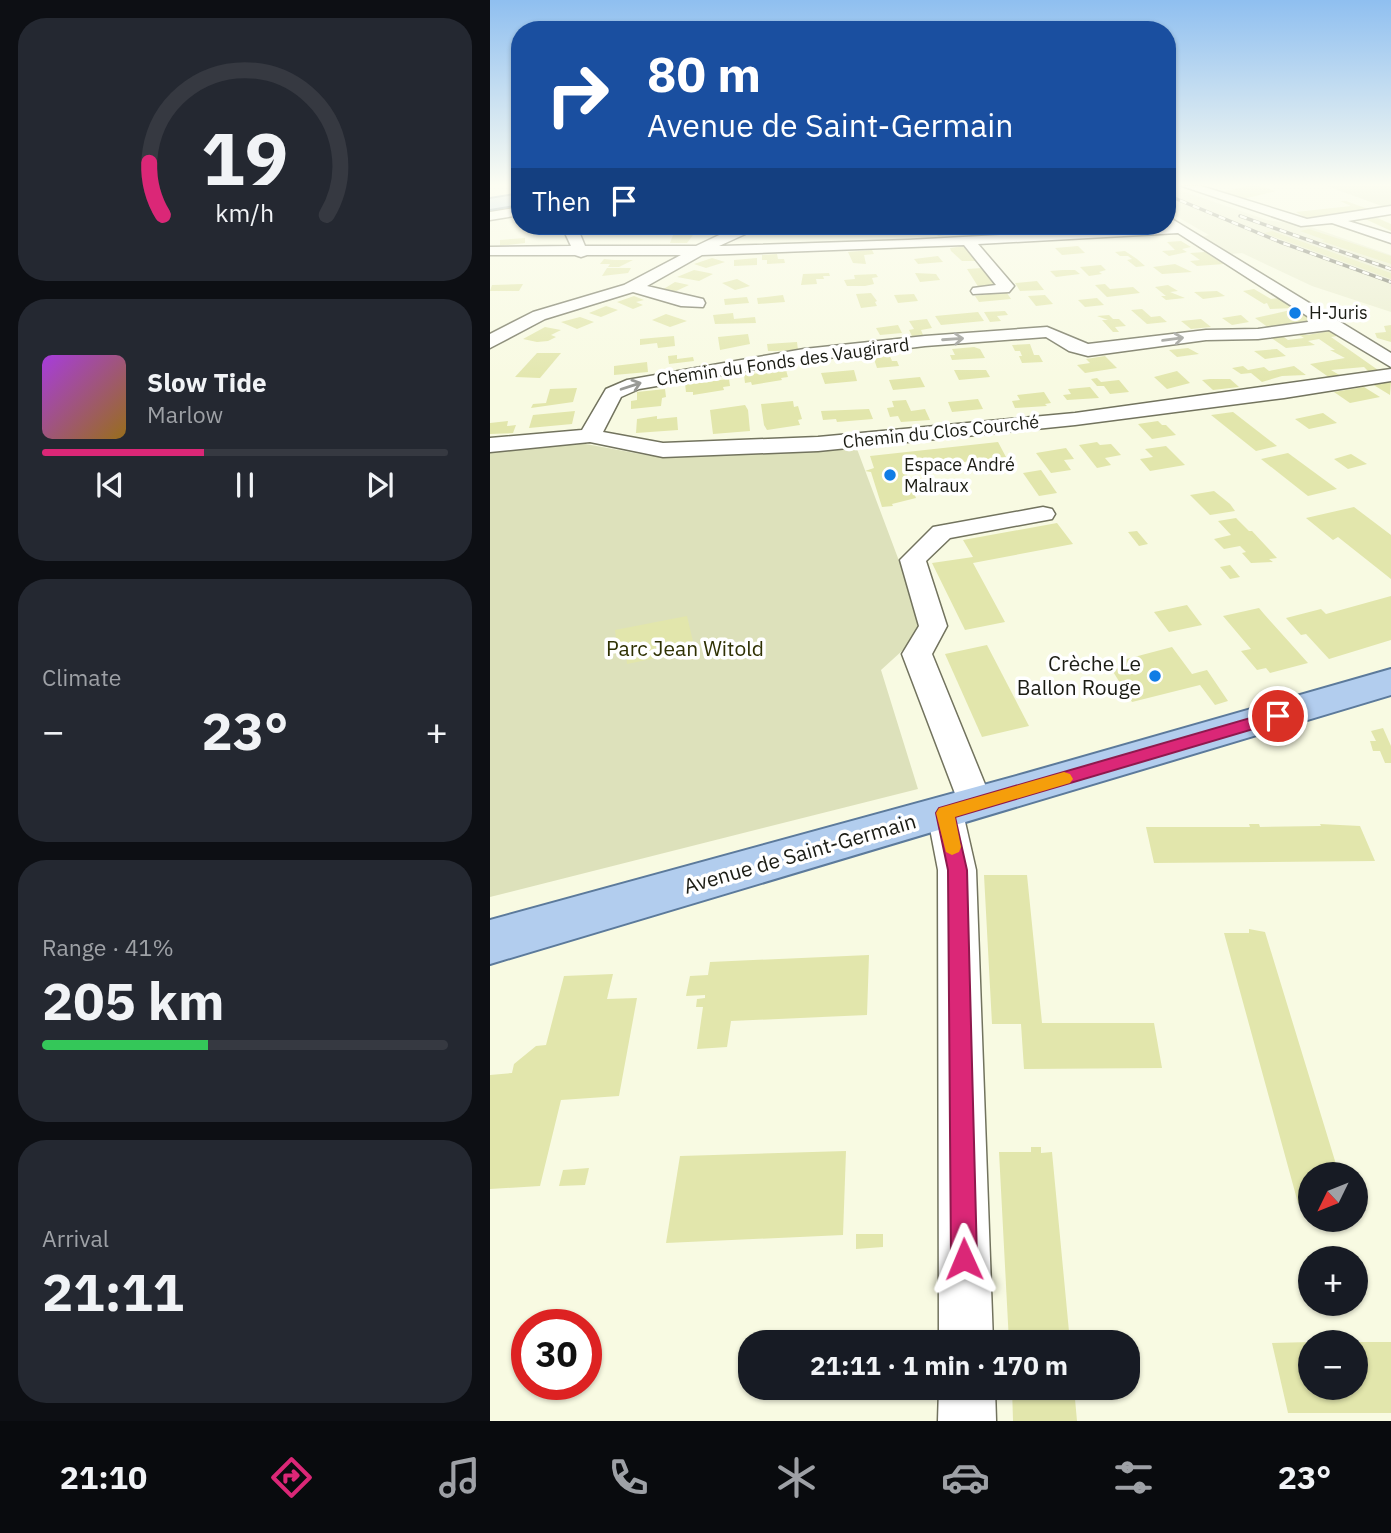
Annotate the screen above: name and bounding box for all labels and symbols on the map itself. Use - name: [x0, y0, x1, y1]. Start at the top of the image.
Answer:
- place label: H-Juris: [1309, 301, 1368, 324]
- marker: H-Juris: [1287, 305, 1303, 321]
- street label: Chemin du Fonds des Vaugirard: [655, 332, 911, 391]
- one-way arrow: [941, 332, 963, 345]
- one-way arrow: [1161, 332, 1184, 345]
- one-way arrow: [620, 379, 642, 392]
- street label: Chemin du Clos Courché: [842, 410, 1040, 453]
- place label: Espace André Malraux: [904, 453, 1015, 497]
- marker: Espace André Malraux: [882, 467, 898, 483]
- park label: Parc Jean Witold: [606, 634, 764, 662]
- place label: Crèche Le Ballon Rouge: [1017, 649, 1141, 701]
- marker: Crèche Le Ballon Rouge: [1147, 668, 1163, 684]
- pin: [1248, 686, 1308, 746]
- street label: Avenue de Saint-Germain: [680, 806, 919, 900]
- north arrow: [1298, 1162, 1368, 1232]
- position arrow: [927, 1222, 1001, 1296]
- speed limit sign: 30: [511, 1309, 602, 1400]

